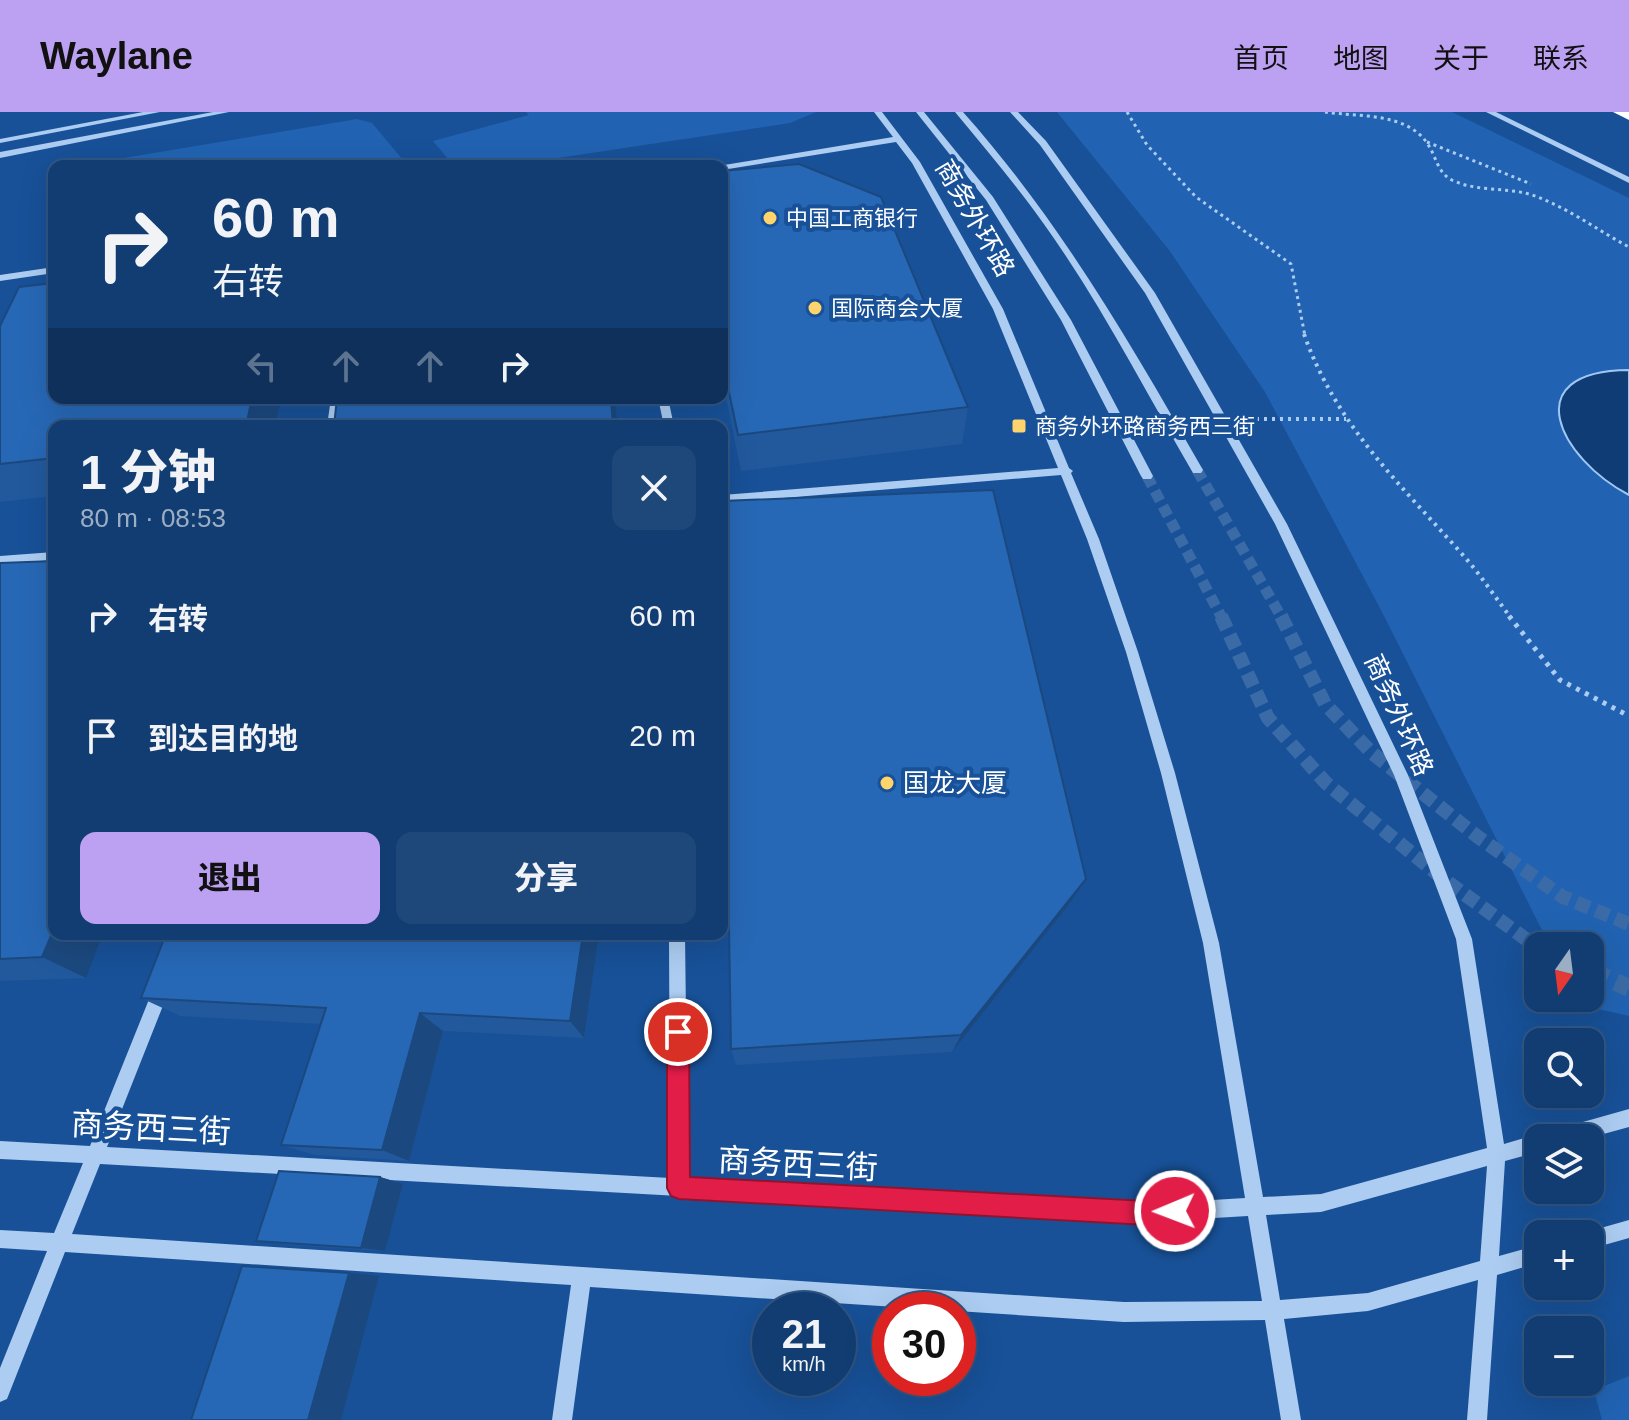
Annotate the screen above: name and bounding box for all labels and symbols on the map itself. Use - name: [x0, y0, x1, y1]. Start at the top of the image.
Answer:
- street label: 商务外环路: [930, 154, 1020, 282]
- place label: 中国工商银行: [786, 206, 918, 231]
- marker: 中国工商银行: [761, 209, 779, 227]
- place label: 国际商会大厦: [831, 296, 963, 321]
- marker: 国际商会大厦: [806, 299, 824, 317]
- place label: 商务外环路商务西三街: [1035, 414, 1255, 439]
- marker: 商务外环路商务西三街: [1010, 417, 1028, 435]
- street label: 商务外环路: [1359, 650, 1439, 780]
- place label: 国龙大厦: [903, 768, 1007, 798]
- marker: 国龙大厦: [878, 774, 896, 792]
- north arrow: [1524, 932, 1604, 1012]
- pin: [644, 998, 712, 1066]
- street label: 商务西三街: [70, 1106, 232, 1150]
- street label: 商务西三街: [717, 1142, 879, 1186]
- position arrow: [1133, 1169, 1217, 1253]
- speed limit sign: 30: [872, 1292, 976, 1396]

